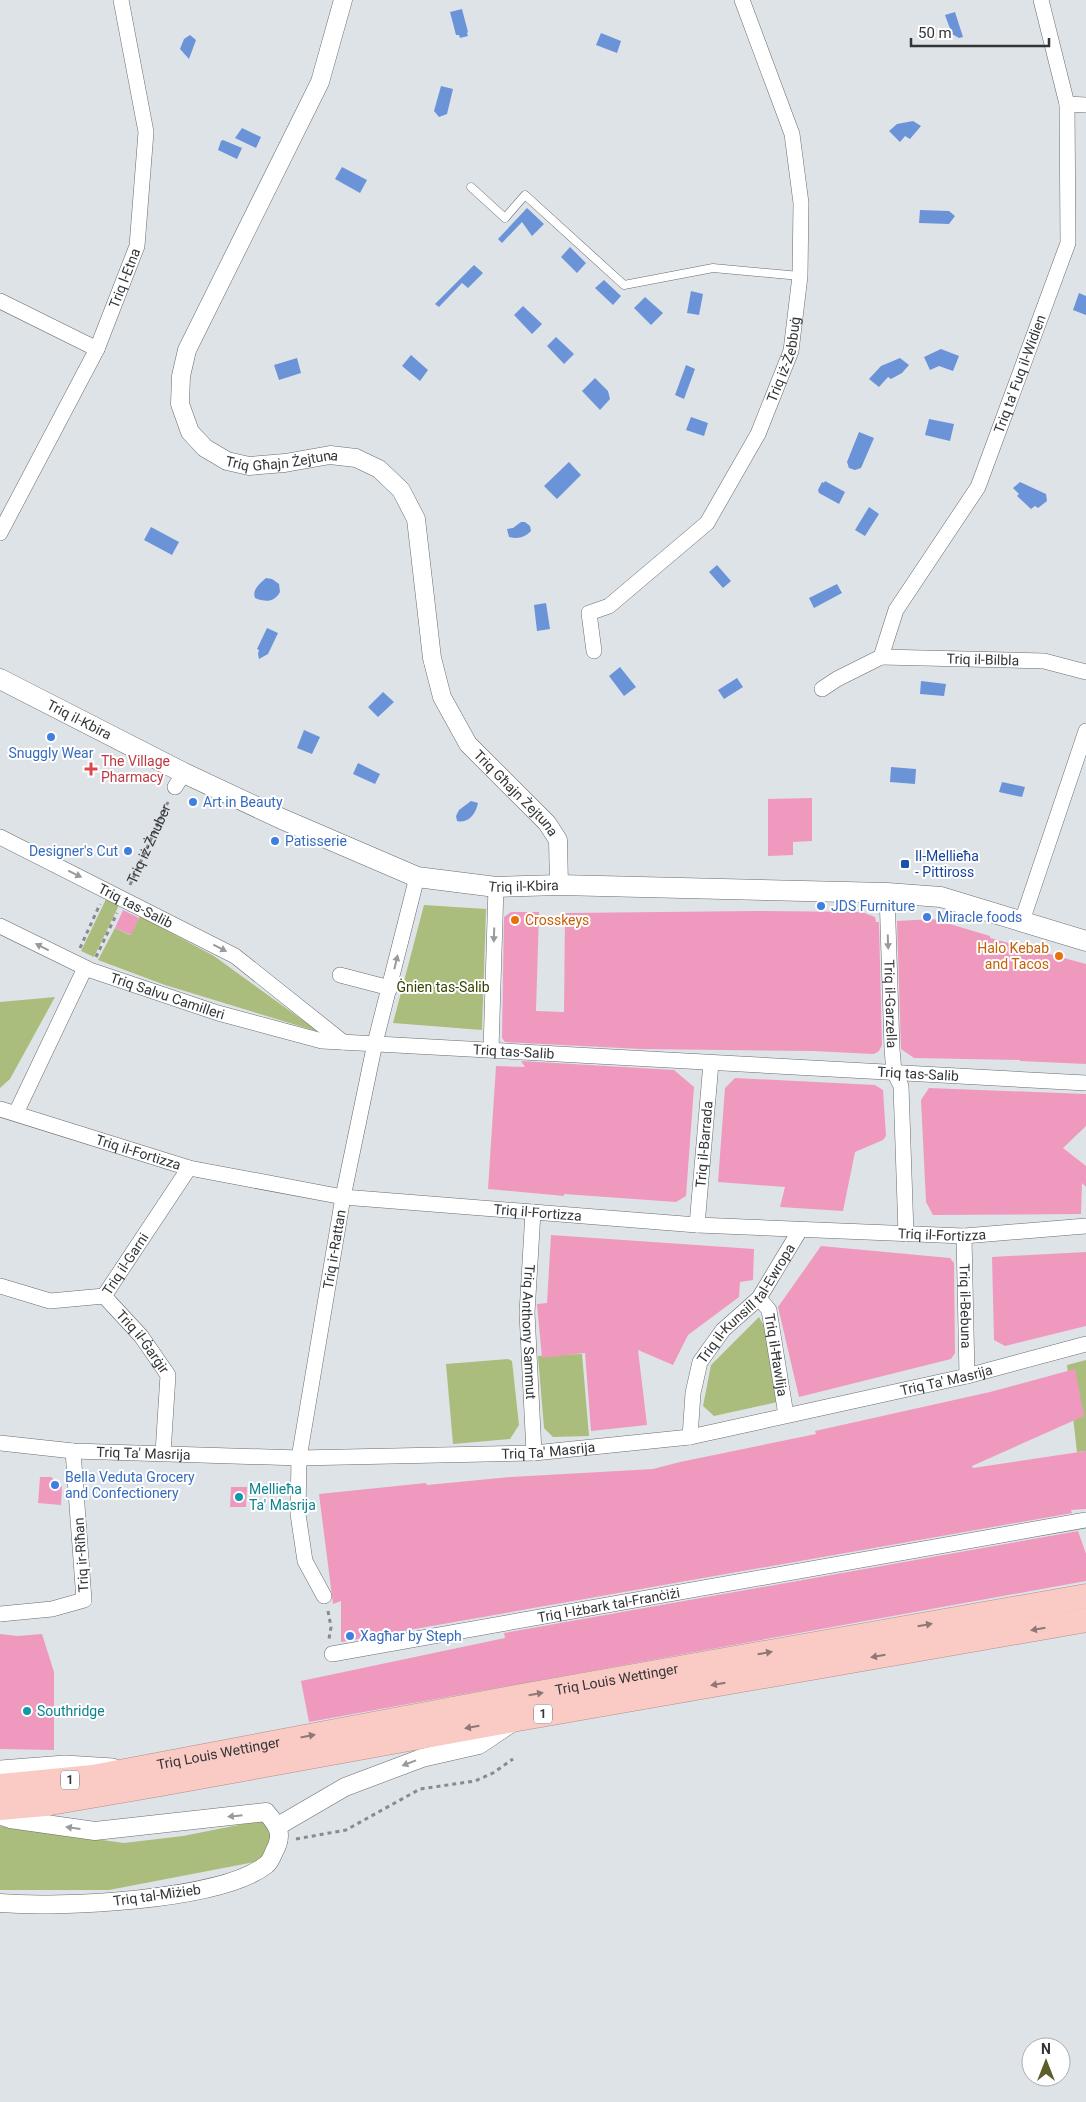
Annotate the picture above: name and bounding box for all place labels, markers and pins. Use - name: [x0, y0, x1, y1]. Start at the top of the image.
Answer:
- marker: Snuggly Wear: [45, 731, 57, 743]
- place label: Snuggly Wear: [9, 745, 94, 761]
- place label: The Village Pharmacy: [101, 753, 170, 785]
- marker: The Village Pharmacy: [85, 763, 97, 775]
- place label: Art in Beauty: [203, 794, 283, 810]
- marker: Art in Beauty: [187, 796, 199, 808]
- place label: Patisserie: [285, 833, 347, 849]
- marker: Patisserie: [269, 835, 281, 847]
- place label: Designer's Cut: [29, 843, 118, 859]
- marker: Designer's Cut: [122, 845, 134, 857]
- place label: Il-Mellieħa - Pittiross: [915, 848, 979, 880]
- marker: Il-Mellieħa - Pittiross: [899, 858, 911, 870]
- place label: JDS Furniture: [831, 898, 915, 914]
- marker: JDS Furniture: [815, 900, 827, 912]
- place label: Miracle foods: [937, 909, 1022, 925]
- marker: Miracle foods: [921, 911, 933, 923]
- place label: Crosskeys: [525, 912, 589, 928]
- marker: Crosskeys: [509, 914, 521, 926]
- place label: Halo Kebab and Tacos: [977, 940, 1049, 972]
- marker: Halo Kebab and Tacos: [1053, 950, 1065, 962]
- place label: Bella Veduta Grocery and Confectionery: [65, 1469, 195, 1501]
- marker: Bella Veduta Grocery and Confectionery: [49, 1479, 61, 1491]
- place label: Mellieħa Ta' Masrija: [249, 1481, 316, 1513]
- marker: Mellieħa Ta' Masrija: [233, 1491, 245, 1503]
- place label: Xagħar by Steph: [360, 1628, 462, 1644]
- marker: Xagħar by Steph: [344, 1630, 356, 1642]
- place label: Southridge: [37, 1703, 105, 1719]
- marker: Southridge: [21, 1705, 33, 1717]

